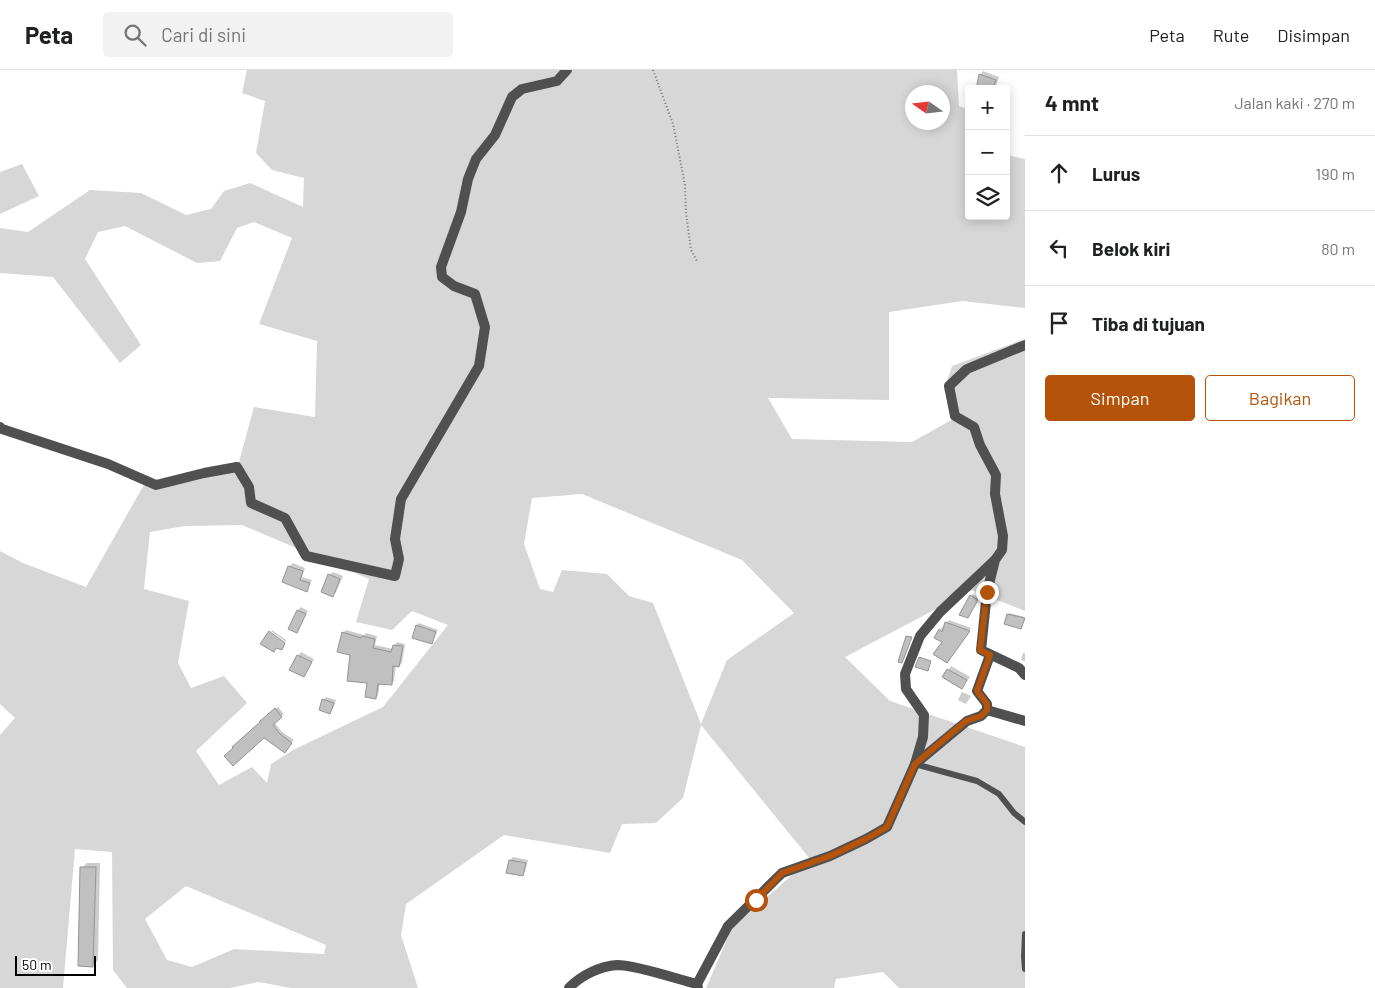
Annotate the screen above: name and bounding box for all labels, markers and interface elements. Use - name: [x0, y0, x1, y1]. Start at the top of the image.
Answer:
- search box: [103, 12, 453, 57]
- text: Peta: [25, 20, 73, 49]
- icon: search: [121, 21, 149, 49]
- text: Cari di sini: [161, 23, 246, 46]
- text: Peta: [1149, 24, 1185, 46]
- text: Rute: [1213, 24, 1249, 46]
- text: Disimpan: [1277, 24, 1350, 46]
- north arrow: [905, 85, 950, 130]
- map controls: [965, 85, 1010, 220]
- button: +: [965, 85, 1010, 130]
- text: 4 mnt: [1045, 90, 1099, 115]
- text: Jalan kaki · 270 m: [1234, 93, 1355, 112]
- button: −: [965, 130, 1010, 175]
- icon: ahead: [1045, 159, 1073, 187]
- text: Lurus: [1092, 162, 1140, 185]
- text: 190 m: [1316, 164, 1355, 183]
- button: layers: [965, 175, 1010, 220]
- icon: left: [1045, 234, 1073, 262]
- text: Belok kiri: [1092, 237, 1170, 260]
- text: 80 m: [1321, 239, 1355, 258]
- icon: arrive: [1045, 309, 1073, 337]
- text: Tiba di tujuan: [1092, 312, 1205, 335]
- button: Simpan: [1045, 375, 1195, 421]
- button: Bagikan: [1205, 375, 1355, 421]
- route end: [976, 581, 999, 604]
- route start: [745, 889, 768, 912]
- scale bar: [15, 953, 96, 976]
- text: 50 m: [22, 956, 51, 973]

